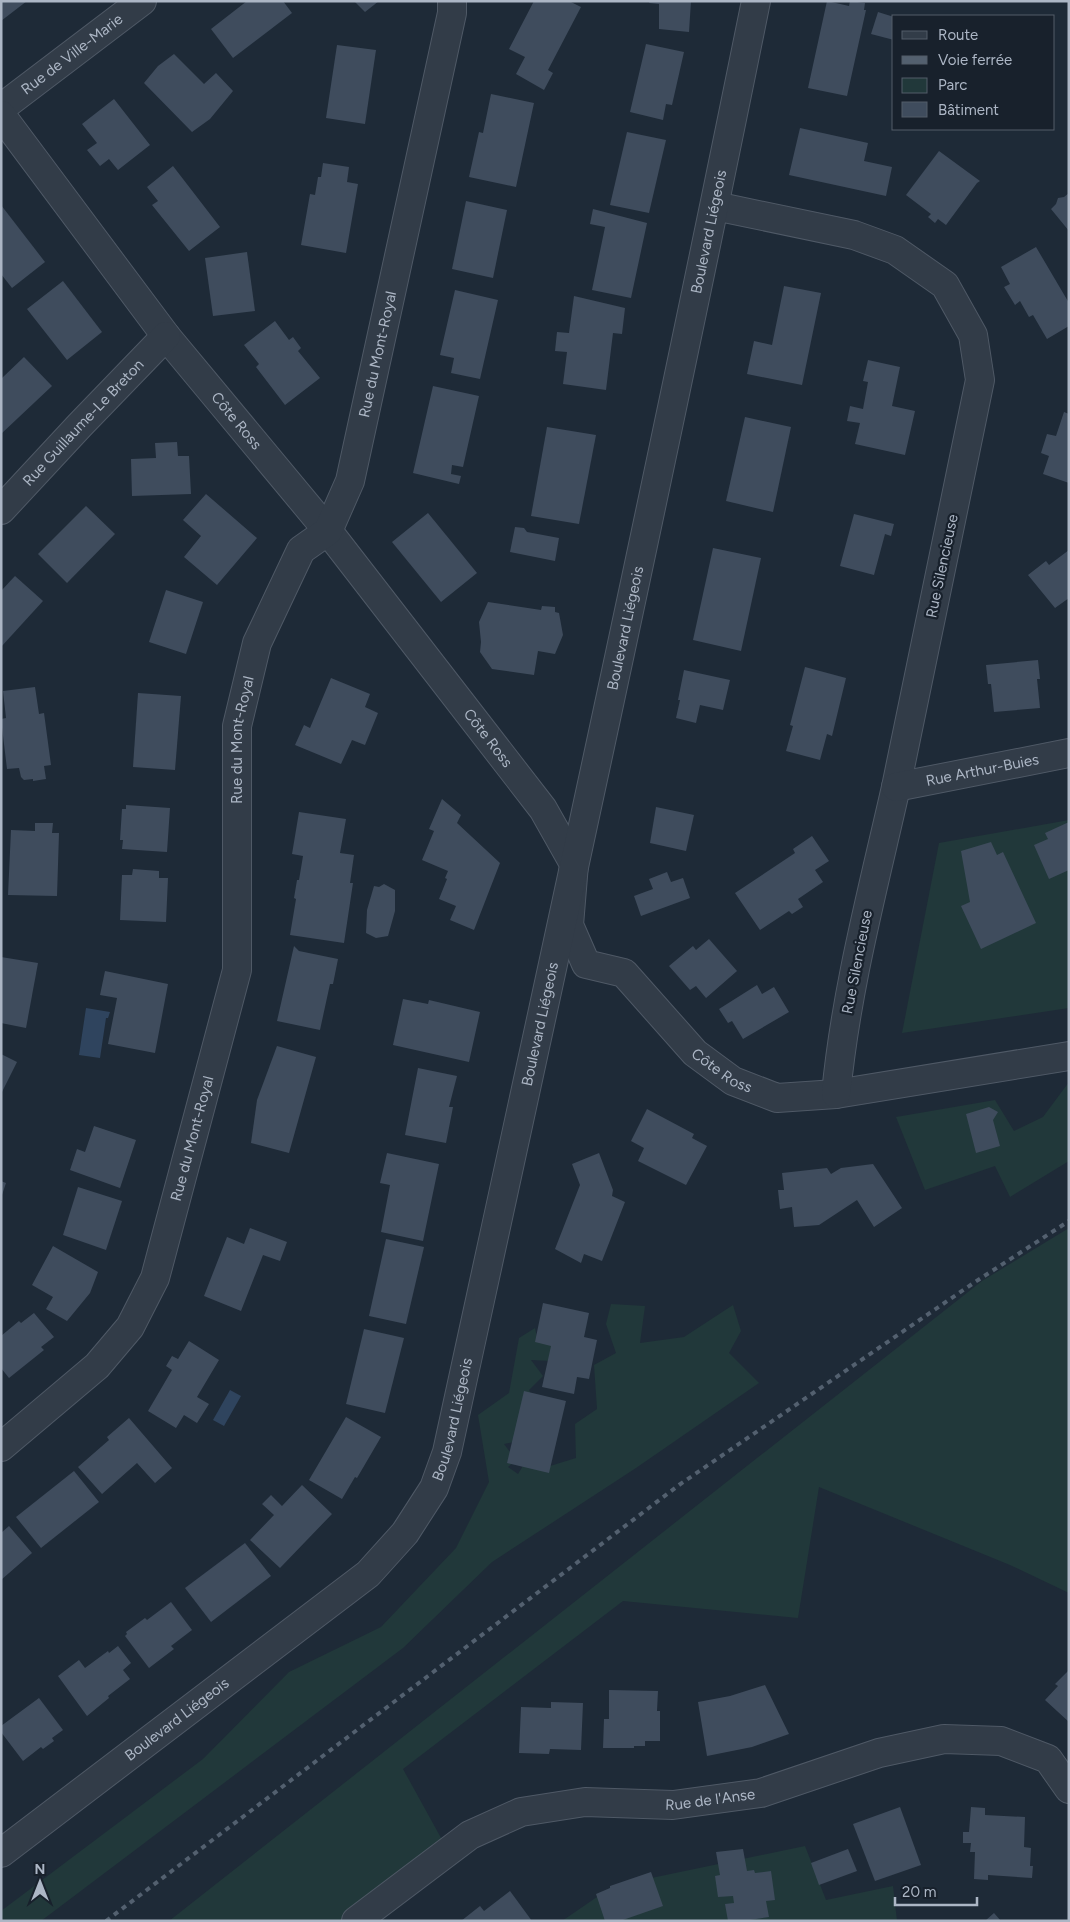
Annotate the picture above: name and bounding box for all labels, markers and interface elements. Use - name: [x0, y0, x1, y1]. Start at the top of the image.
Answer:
- street label: Rue de Ville-Marie: [18, 10, 126, 98]
- legend: [892, 15, 1055, 130]
- text: Route: [938, 26, 978, 44]
- text: Voie ferrée: [938, 51, 1012, 69]
- text: Parc: [938, 76, 967, 94]
- text: Bâtiment: [938, 101, 999, 119]
- street label: Boulevard Liégeois: [687, 168, 730, 295]
- street label: Rue du Mont-Royal: [355, 289, 400, 419]
- street label: Rue Guillaume-Le Breton: [19, 356, 148, 490]
- street label: Côte Ross: [207, 388, 265, 453]
- street label: Rue Silencieuse: [922, 513, 962, 619]
- street label: Boulevard Liégeois: [603, 565, 647, 692]
- street label: Rue du Mont-Royal: [228, 674, 258, 804]
- street label: Côte Ross: [460, 705, 516, 771]
- street label: Rue Arthur-Buies: [924, 750, 1040, 790]
- street label: Rue Silencieuse: [838, 908, 876, 1016]
- street label: Boulevard Liégeois: [518, 961, 562, 1088]
- street label: Côte Ross: [688, 1044, 755, 1097]
- street label: Rue du Mont-Royal: [167, 1074, 217, 1203]
- street label: Boulevard Liégeois: [428, 1356, 476, 1483]
- street label: Boulevard Liégeois: [121, 1674, 233, 1765]
- street label: Rue de l'Anse: [665, 1785, 756, 1814]
- north arrow: [15, 1857, 65, 1907]
- text: N: [35, 1861, 45, 1878]
- scale bar: [895, 1874, 978, 1906]
- text: 20 m: [902, 1883, 936, 1901]

